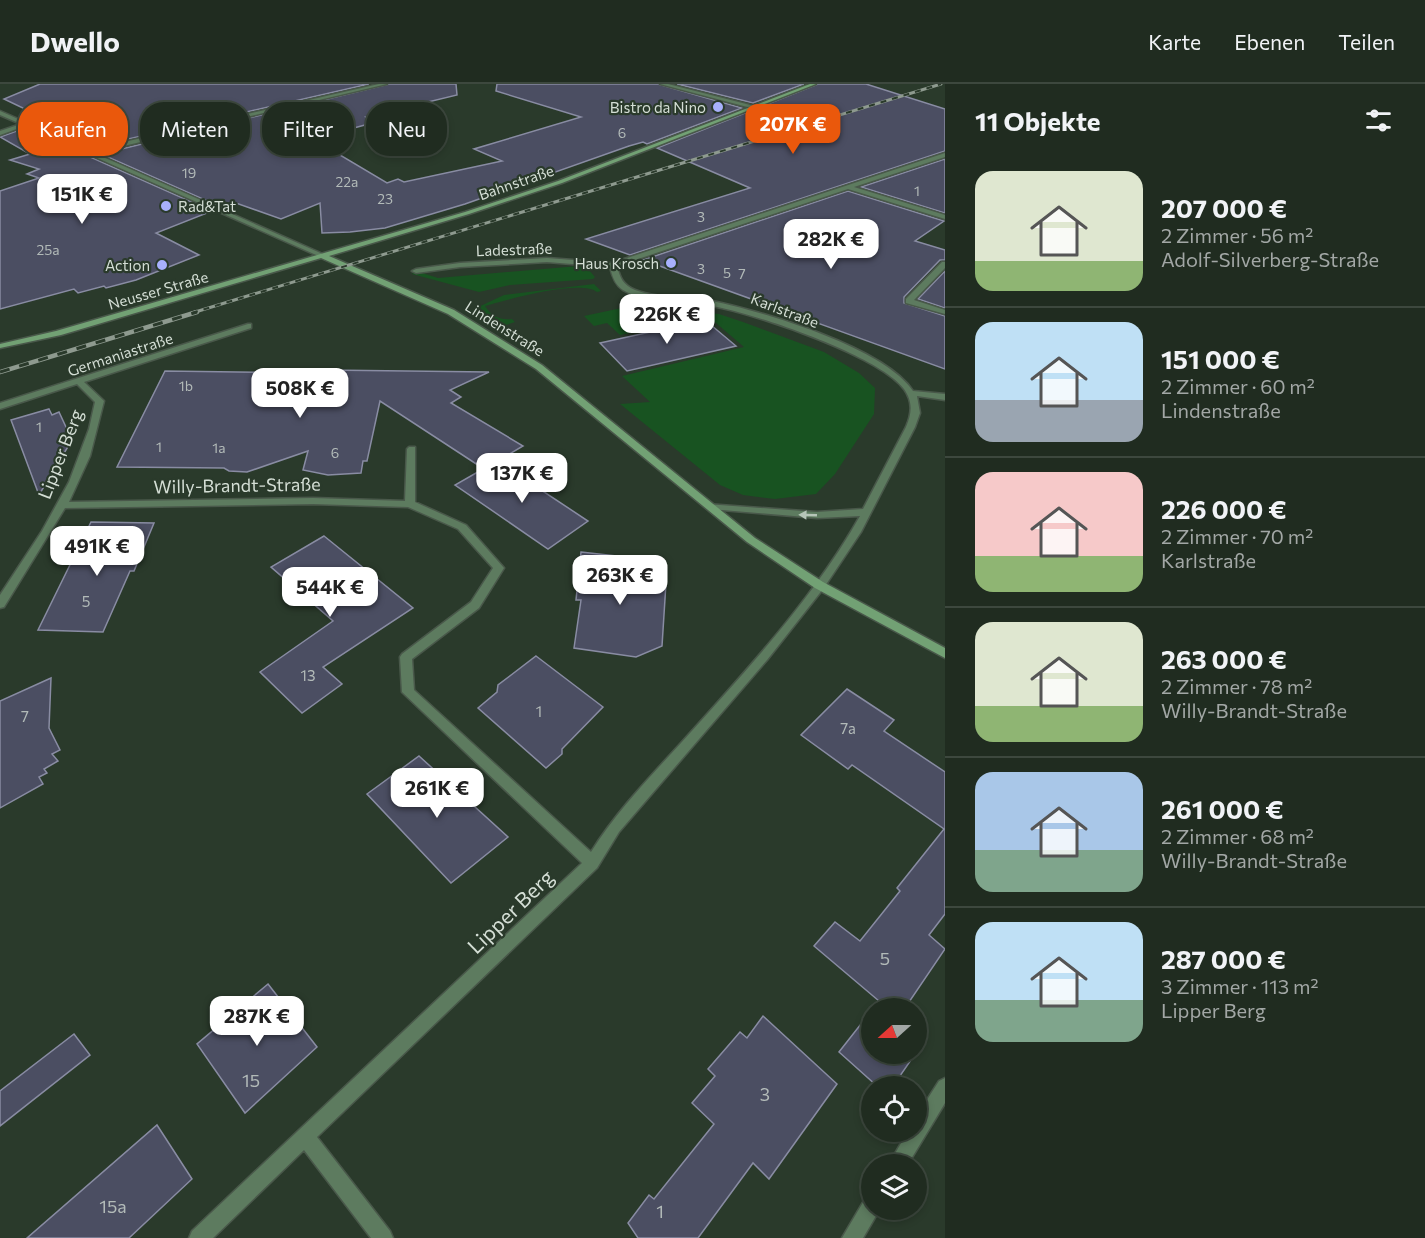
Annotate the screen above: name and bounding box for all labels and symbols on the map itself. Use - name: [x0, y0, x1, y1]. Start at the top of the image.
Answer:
- place label: Bistro da Nino: [610, 98, 706, 116]
- marker: Bistro da Nino: [711, 100, 725, 114]
- pin: 207K €: [744, 104, 842, 155]
- house number: 6: [618, 124, 626, 141]
- street label: Bahnstraße: [476, 161, 556, 203]
- house number: 19: [182, 164, 196, 181]
- house number: 22a: [336, 173, 358, 190]
- pin: 151K €: [33, 174, 131, 225]
- house number: 1: [914, 182, 920, 199]
- house number: 23: [377, 190, 393, 207]
- place label: Rad&Tat: [178, 197, 236, 215]
- marker: Rad&Tat: [159, 199, 173, 213]
- house number: 3: [697, 208, 705, 225]
- pin: 282K €: [782, 219, 880, 270]
- street label: Ladestraße: [475, 239, 553, 259]
- house number: 25a: [36, 241, 60, 258]
- place label: Haus Krosch: [574, 254, 659, 272]
- place label: Action: [105, 256, 150, 274]
- marker: Haus Krosch: [664, 256, 678, 270]
- marker: Action: [155, 258, 169, 272]
- house number: 3: [697, 260, 705, 277]
- house number: 5: [723, 264, 731, 281]
- house number: 7: [738, 265, 746, 282]
- street label: Neusser Straße: [106, 267, 210, 313]
- street label: Karlstraße: [748, 289, 822, 331]
- pin: 226K €: [618, 294, 716, 345]
- street label: Lindenstraße: [462, 297, 548, 359]
- street label: Germaniastraße: [65, 328, 175, 380]
- pin: 508K €: [251, 368, 349, 419]
- house number: 1b: [179, 377, 193, 394]
- street label: Lipper Berg: [33, 406, 87, 502]
- house number: 1: [36, 418, 42, 435]
- house number: 1: [156, 438, 162, 455]
- house number: 1a: [212, 439, 226, 456]
- house number: 6: [331, 444, 339, 461]
- pin: 137K €: [473, 453, 571, 504]
- street label: Willy-Brandt-Straße: [153, 473, 321, 497]
- one-way arrow: [799, 510, 818, 520]
- pin: 491K €: [48, 526, 146, 577]
- pin: 263K €: [571, 555, 669, 606]
- pin: 544K €: [281, 567, 379, 618]
- house number: 5: [82, 592, 90, 610]
- house number: 13: [301, 666, 315, 684]
- house number: 1: [536, 702, 542, 720]
- house number: 7: [21, 707, 29, 725]
- house number: 7a: [840, 719, 856, 737]
- pin: 261K €: [388, 768, 486, 819]
- street label: Lipper Berg: [462, 864, 558, 958]
- house number: 5: [880, 947, 890, 969]
- pin: 287K €: [208, 996, 306, 1047]
- north arrow: [861, 998, 927, 1064]
- house number: 15: [242, 1069, 260, 1091]
- house number: 3: [760, 1083, 770, 1105]
- house number: 15a: [99, 1195, 127, 1217]
- house number: 1: [656, 1200, 664, 1222]

